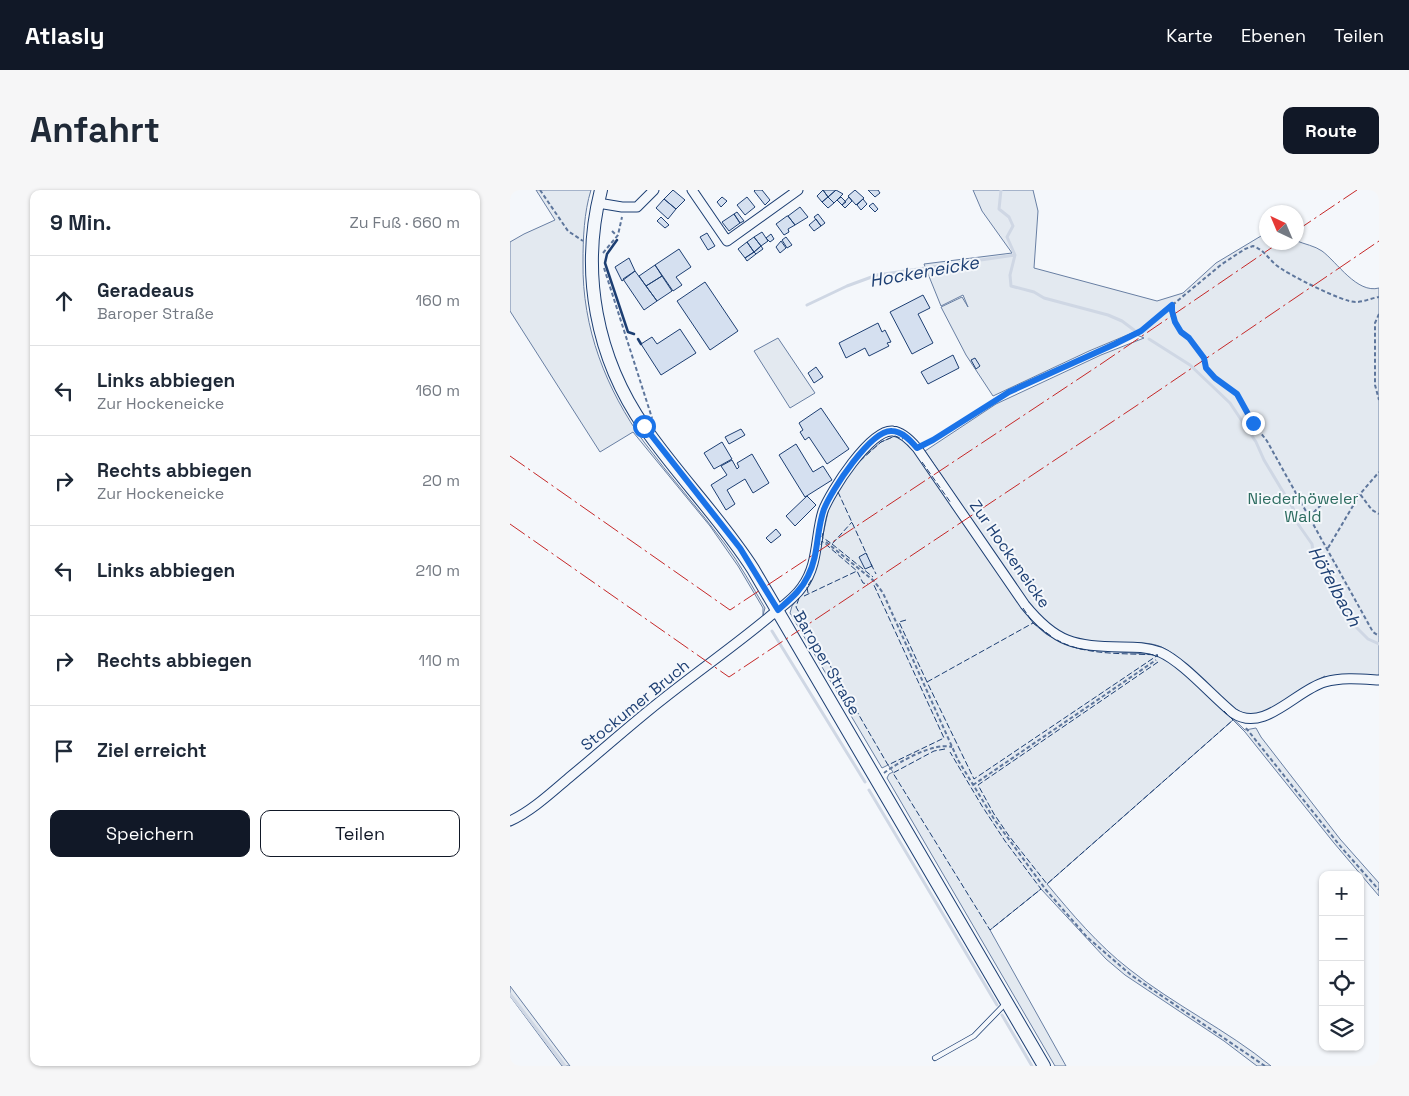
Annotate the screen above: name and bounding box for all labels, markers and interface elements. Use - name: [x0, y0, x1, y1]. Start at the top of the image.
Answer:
- text: Atlasly: [25, 20, 104, 51]
- text: Karte: [1166, 24, 1213, 47]
- text: Ebenen: [1241, 24, 1306, 47]
- text: Teilen: [1334, 24, 1384, 47]
- button: Route: [1283, 107, 1379, 154]
- text: Anfahrt: [30, 108, 160, 152]
- north arrow: [1259, 205, 1304, 250]
- text: 9 Min.: [50, 209, 112, 236]
- text: Zu Fuß · 660 m: [350, 212, 460, 233]
- water label: Hockeneicke: [868, 250, 982, 292]
- text: Geradeaus: [97, 278, 194, 303]
- icon: ahead: [50, 287, 78, 315]
- text: 160 m: [415, 290, 460, 311]
- text: Baroper Straße: [97, 303, 214, 324]
- text: Links abbiegen: [97, 368, 235, 393]
- icon: left: [50, 377, 78, 405]
- text: 160 m: [415, 380, 460, 401]
- text: Zur Hockeneicke: [97, 393, 224, 414]
- route end: [1242, 412, 1265, 435]
- route start: [633, 415, 656, 438]
- text: Rechts abbiegen: [97, 458, 252, 483]
- icon: right: [50, 467, 78, 495]
- text: 20 m: [422, 470, 460, 491]
- text: Zur Hockeneicke: [97, 483, 224, 504]
- park label: Niederhöweler Wald: [1248, 488, 1358, 527]
- street label: Zur Hockeneicke: [965, 496, 1055, 612]
- water label: Höfelbach: [1303, 542, 1367, 631]
- icon: left: [50, 557, 78, 585]
- text: Links abbiegen: [97, 558, 235, 583]
- text: 210 m: [416, 560, 460, 581]
- street label: Baroper Straße: [789, 607, 865, 719]
- icon: right: [50, 647, 78, 675]
- text: Rechts abbiegen: [97, 648, 252, 673]
- text: 110 m: [418, 650, 460, 671]
- street label: Stockumer Bruch: [576, 655, 694, 755]
- icon: arrive: [50, 737, 78, 765]
- text: Ziel erreicht: [97, 738, 207, 763]
- button: Speichern: [50, 810, 250, 857]
- button: Teilen: [260, 810, 460, 857]
- map controls: [1319, 871, 1364, 1051]
- button: +: [1319, 871, 1364, 916]
- button: −: [1319, 916, 1364, 961]
- button: locate: [1319, 961, 1364, 1006]
- button: layers: [1319, 1006, 1364, 1051]

